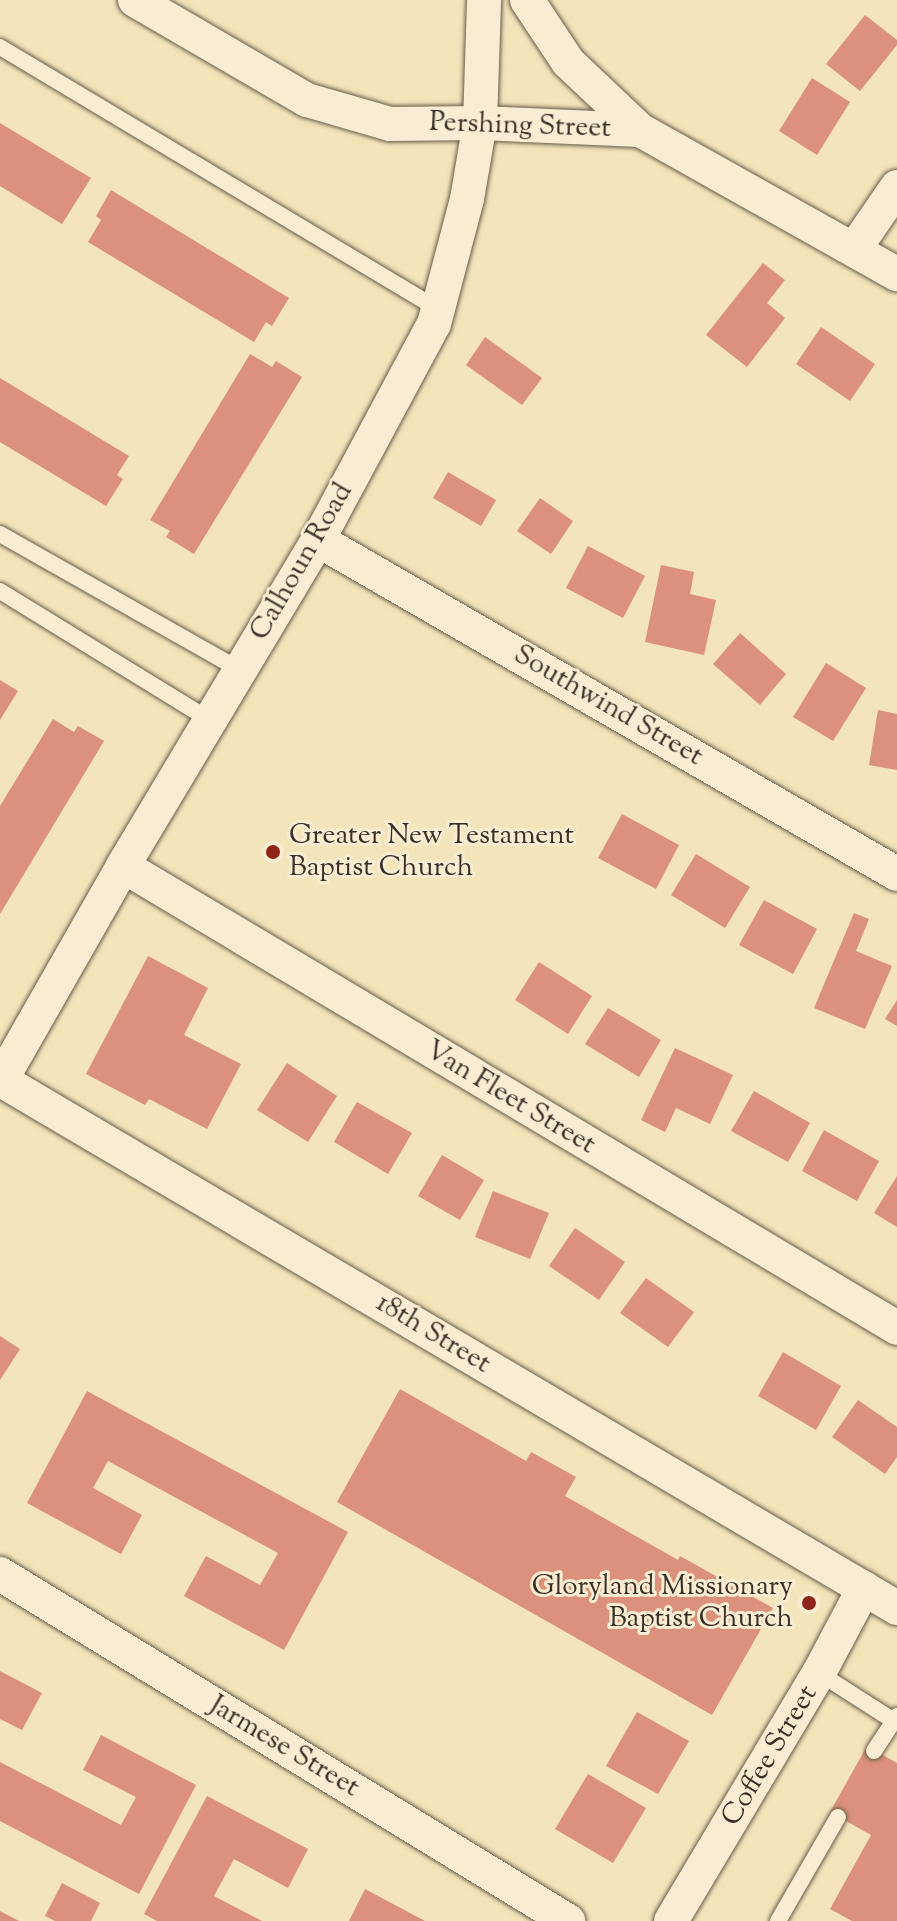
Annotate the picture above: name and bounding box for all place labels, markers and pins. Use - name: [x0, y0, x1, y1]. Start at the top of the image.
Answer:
- place label: Greater New Testament Baptist Church: [289, 819, 574, 885]
- marker: Greater New Testament Baptist Church: [264, 843, 282, 861]
- place label: Gloryland Missionary Baptist Church: [532, 1570, 793, 1636]
- marker: Gloryland Missionary Baptist Church: [800, 1594, 818, 1612]

